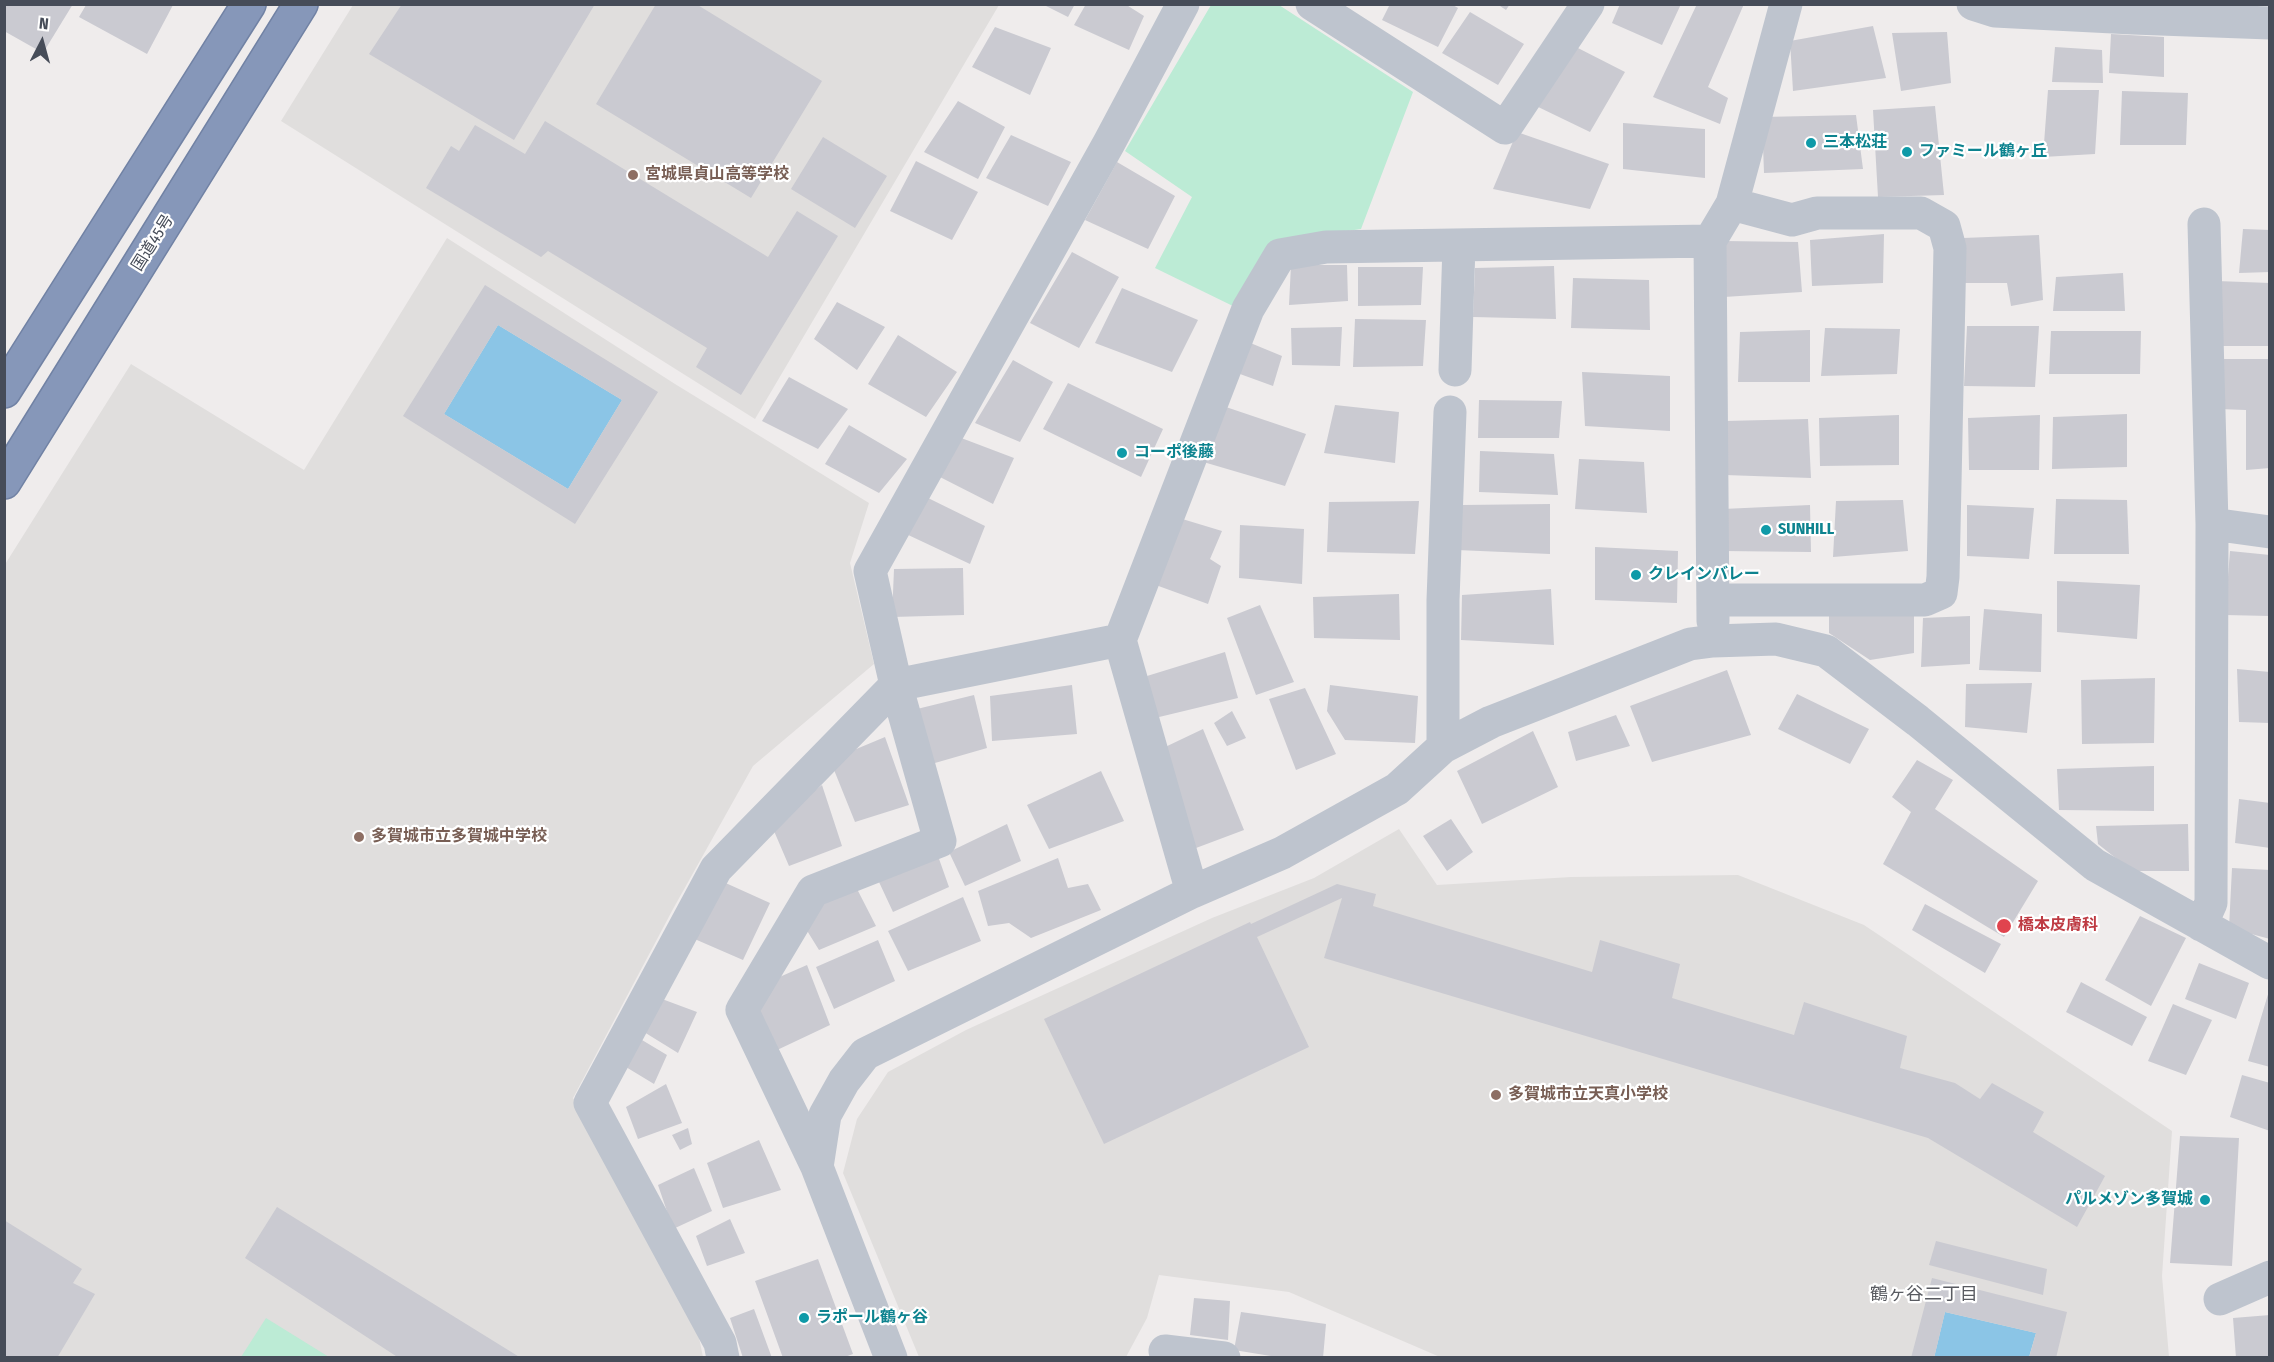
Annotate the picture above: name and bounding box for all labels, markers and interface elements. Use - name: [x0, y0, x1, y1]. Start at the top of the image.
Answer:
- north arrow: [12, 12, 72, 72]
- text: N: [38, 14, 50, 34]
- place label: 三本松荘: [1823, 133, 1887, 153]
- marker: 三本松荘: [1804, 136, 1818, 150]
- place label: ファミール鶴ヶ丘: [1919, 142, 2047, 162]
- marker: ファミール鶴ヶ丘: [1900, 145, 1914, 159]
- place label: 宮城県貞山高等学校: [645, 165, 789, 185]
- marker: 宮城県貞山高等学校: [626, 168, 640, 182]
- street label: 国道45号: [128, 211, 178, 275]
- place label: コーポ後藤: [1134, 443, 1214, 463]
- marker: コーポ後藤: [1115, 446, 1129, 460]
- place label: SUNHILL: [1778, 520, 1834, 540]
- marker: SUNHILL: [1759, 523, 1773, 537]
- place label: クレインバレー: [1648, 565, 1760, 585]
- marker: クレインバレー: [1629, 568, 1643, 582]
- place label: 多賀城市立多賀城中学校: [371, 827, 547, 847]
- marker: 多賀城市立多賀城中学校: [352, 830, 366, 844]
- place label: 橋本皮膚科: [2018, 916, 2098, 936]
- marker: 橋本皮膚科: [1995, 917, 2013, 935]
- place label: 多賀城市立天真小学校: [1508, 1085, 1668, 1105]
- marker: 多賀城市立天真小学校: [1489, 1088, 1503, 1102]
- place label: パルメゾン多賀城: [2065, 1190, 2193, 1210]
- marker: パルメゾン多賀城: [2198, 1193, 2212, 1207]
- district label: 鶴ヶ谷二丁目: [1870, 1284, 1978, 1306]
- place label: ラポール鶴ヶ谷: [816, 1308, 928, 1328]
- marker: ラポール鶴ヶ谷: [797, 1311, 811, 1325]

